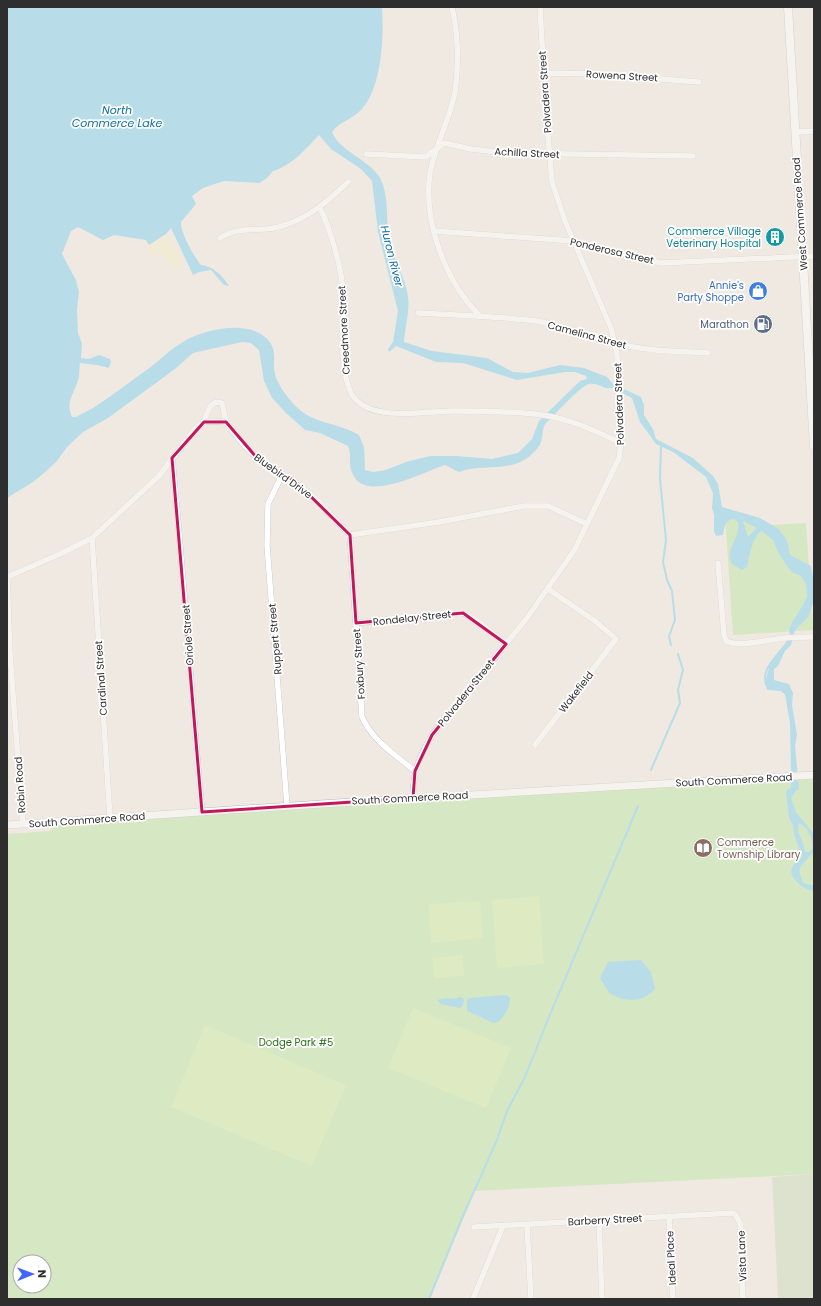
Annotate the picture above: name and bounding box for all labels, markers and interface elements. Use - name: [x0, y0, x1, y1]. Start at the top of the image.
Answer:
- street label: Polvadera Street: [535, 50, 555, 134]
- street label: Rowena Street: [586, 67, 659, 85]
- water label: North Commerce Lake: [72, 102, 162, 131]
- street label: Achilla Street: [494, 144, 560, 162]
- street label: West Commerce Road: [789, 157, 811, 271]
- water label: Huron River: [377, 224, 408, 289]
- place label: Commerce Village Veterinary Hospital: [666, 224, 761, 251]
- building icon: Commerce Village Veterinary Hospital: [764, 226, 786, 248]
- street label: Ponderosa Street: [569, 234, 656, 268]
- place label: Annie's Party Shoppe: [677, 278, 744, 305]
- shop icon: Annie's Party Shoppe: [747, 280, 769, 302]
- street label: Creedmore Street: [334, 285, 354, 375]
- fuel station icon: Marathon: [752, 313, 774, 335]
- street label: Camelina Street: [546, 317, 628, 353]
- place label: Marathon: [700, 317, 749, 332]
- street label: Polvadera Street: [610, 362, 628, 445]
- street label: Bluebird Drive: [251, 450, 315, 502]
- street label: Ruppert Street: [264, 602, 286, 675]
- street label: Oriole Street: [178, 604, 198, 666]
- street label: Rondelay Street: [372, 606, 452, 630]
- street label: Foxbury Street: [349, 628, 369, 700]
- street label: Cardinal Street: [91, 640, 111, 716]
- street label: Polvadera Street: [434, 656, 498, 730]
- street label: Wakefield: [555, 668, 597, 716]
- street label: Robin Road: [11, 756, 29, 814]
- street label: South Commerce Road: [675, 769, 793, 791]
- street label: South Commerce Road: [351, 787, 469, 809]
- street label: South Commerce Road: [28, 808, 146, 832]
- place label: Commerce Township Library: [717, 835, 801, 862]
- library icon: Commerce Township Library: [692, 837, 714, 859]
- park label: Dodge Park #5: [259, 1035, 333, 1050]
- street label: Barberry Street: [567, 1211, 643, 1229]
- street label: Ideal Place: [662, 1230, 680, 1286]
- street label: Vista Lane: [734, 1230, 750, 1282]
- north arrow: [12, 1254, 52, 1294]
- text: N: [34, 1270, 50, 1278]

